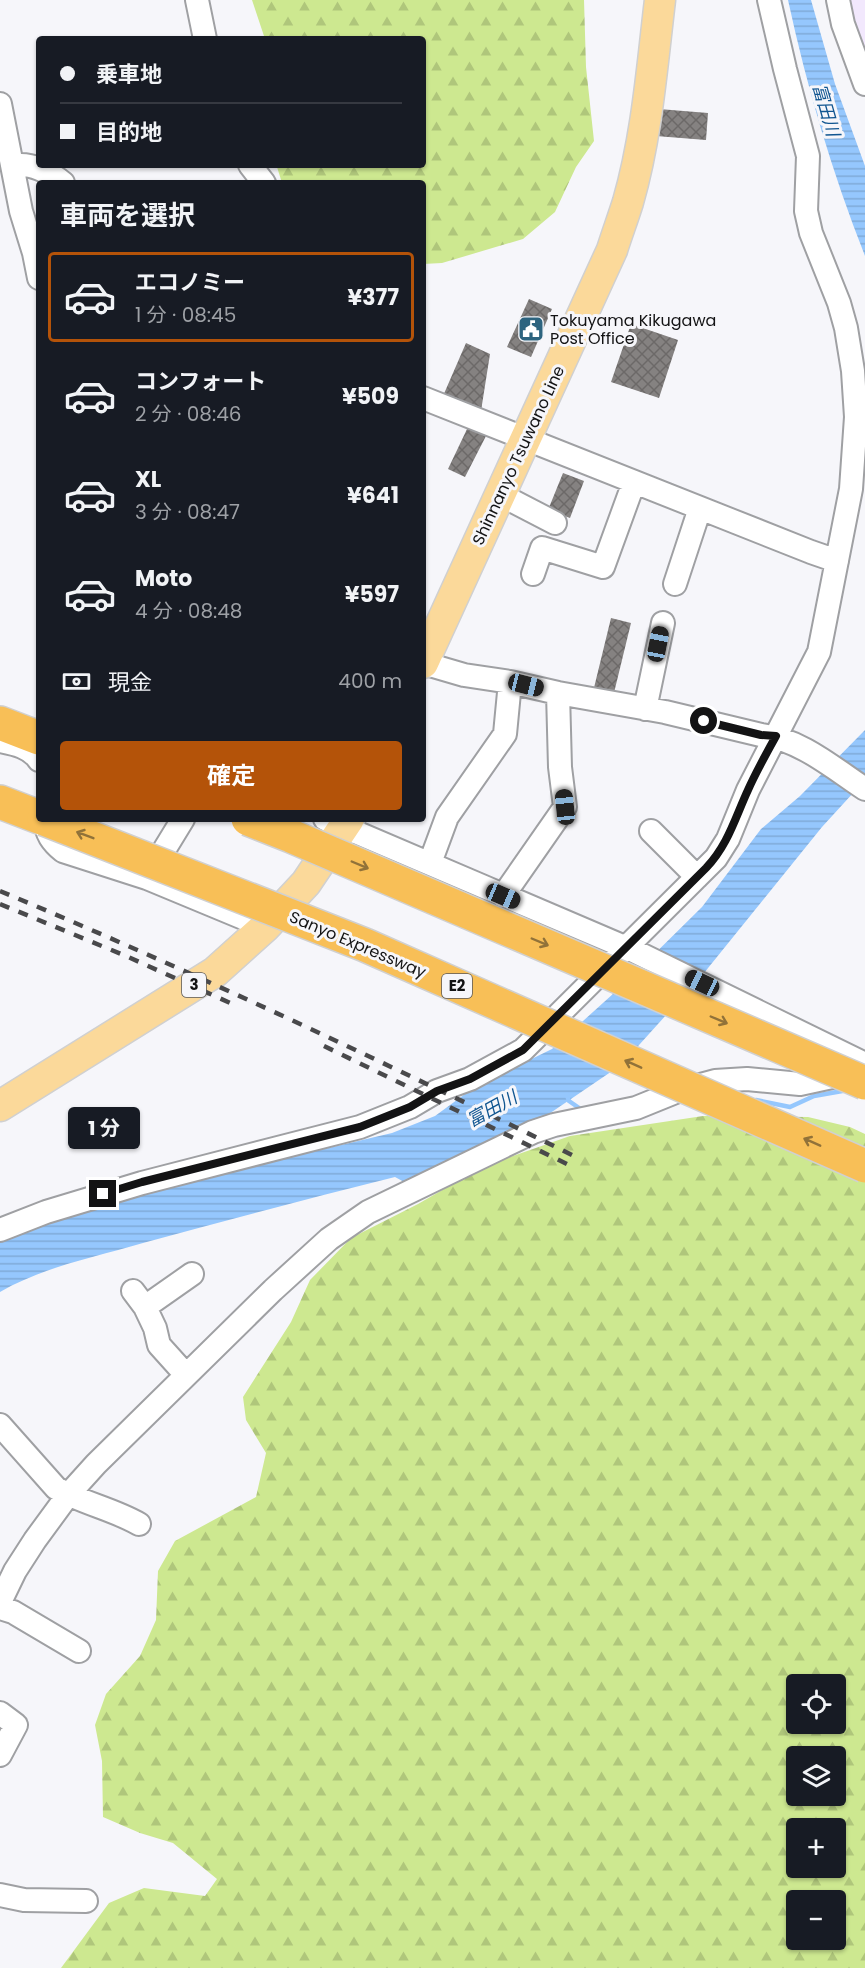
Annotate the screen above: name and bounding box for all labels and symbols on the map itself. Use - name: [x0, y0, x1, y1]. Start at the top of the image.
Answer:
- water label: 富田川: [807, 80, 846, 141]
- place label: Tokuyama Kikugawa Post Office: [550, 309, 716, 350]
- public building icon: Tokuyama Kikugawa Post Office: [516, 314, 546, 344]
- street label: Shinnanyo Tsuwano Line: [467, 362, 570, 549]
- car: [646, 625, 670, 663]
- car: [506, 672, 546, 698]
- route start: [690, 707, 717, 734]
- car: [554, 788, 576, 826]
- one-way arrow: [76, 829, 95, 840]
- one-way arrow: [351, 860, 369, 871]
- car: [483, 881, 523, 911]
- street label: Sanyo Expressway: [286, 905, 430, 984]
- one-way arrow: [530, 937, 548, 948]
- car: [682, 967, 722, 999]
- road number: 3: [182, 973, 206, 997]
- road number: E2: [442, 974, 472, 998]
- one-way arrow: [709, 1014, 727, 1026]
- one-way arrow: [624, 1058, 643, 1069]
- water label: 富田川: [462, 1084, 523, 1133]
- callout: 1 分: [67, 1107, 139, 1149]
- one-way arrow: [803, 1136, 821, 1147]
- route end: [89, 1180, 116, 1207]

